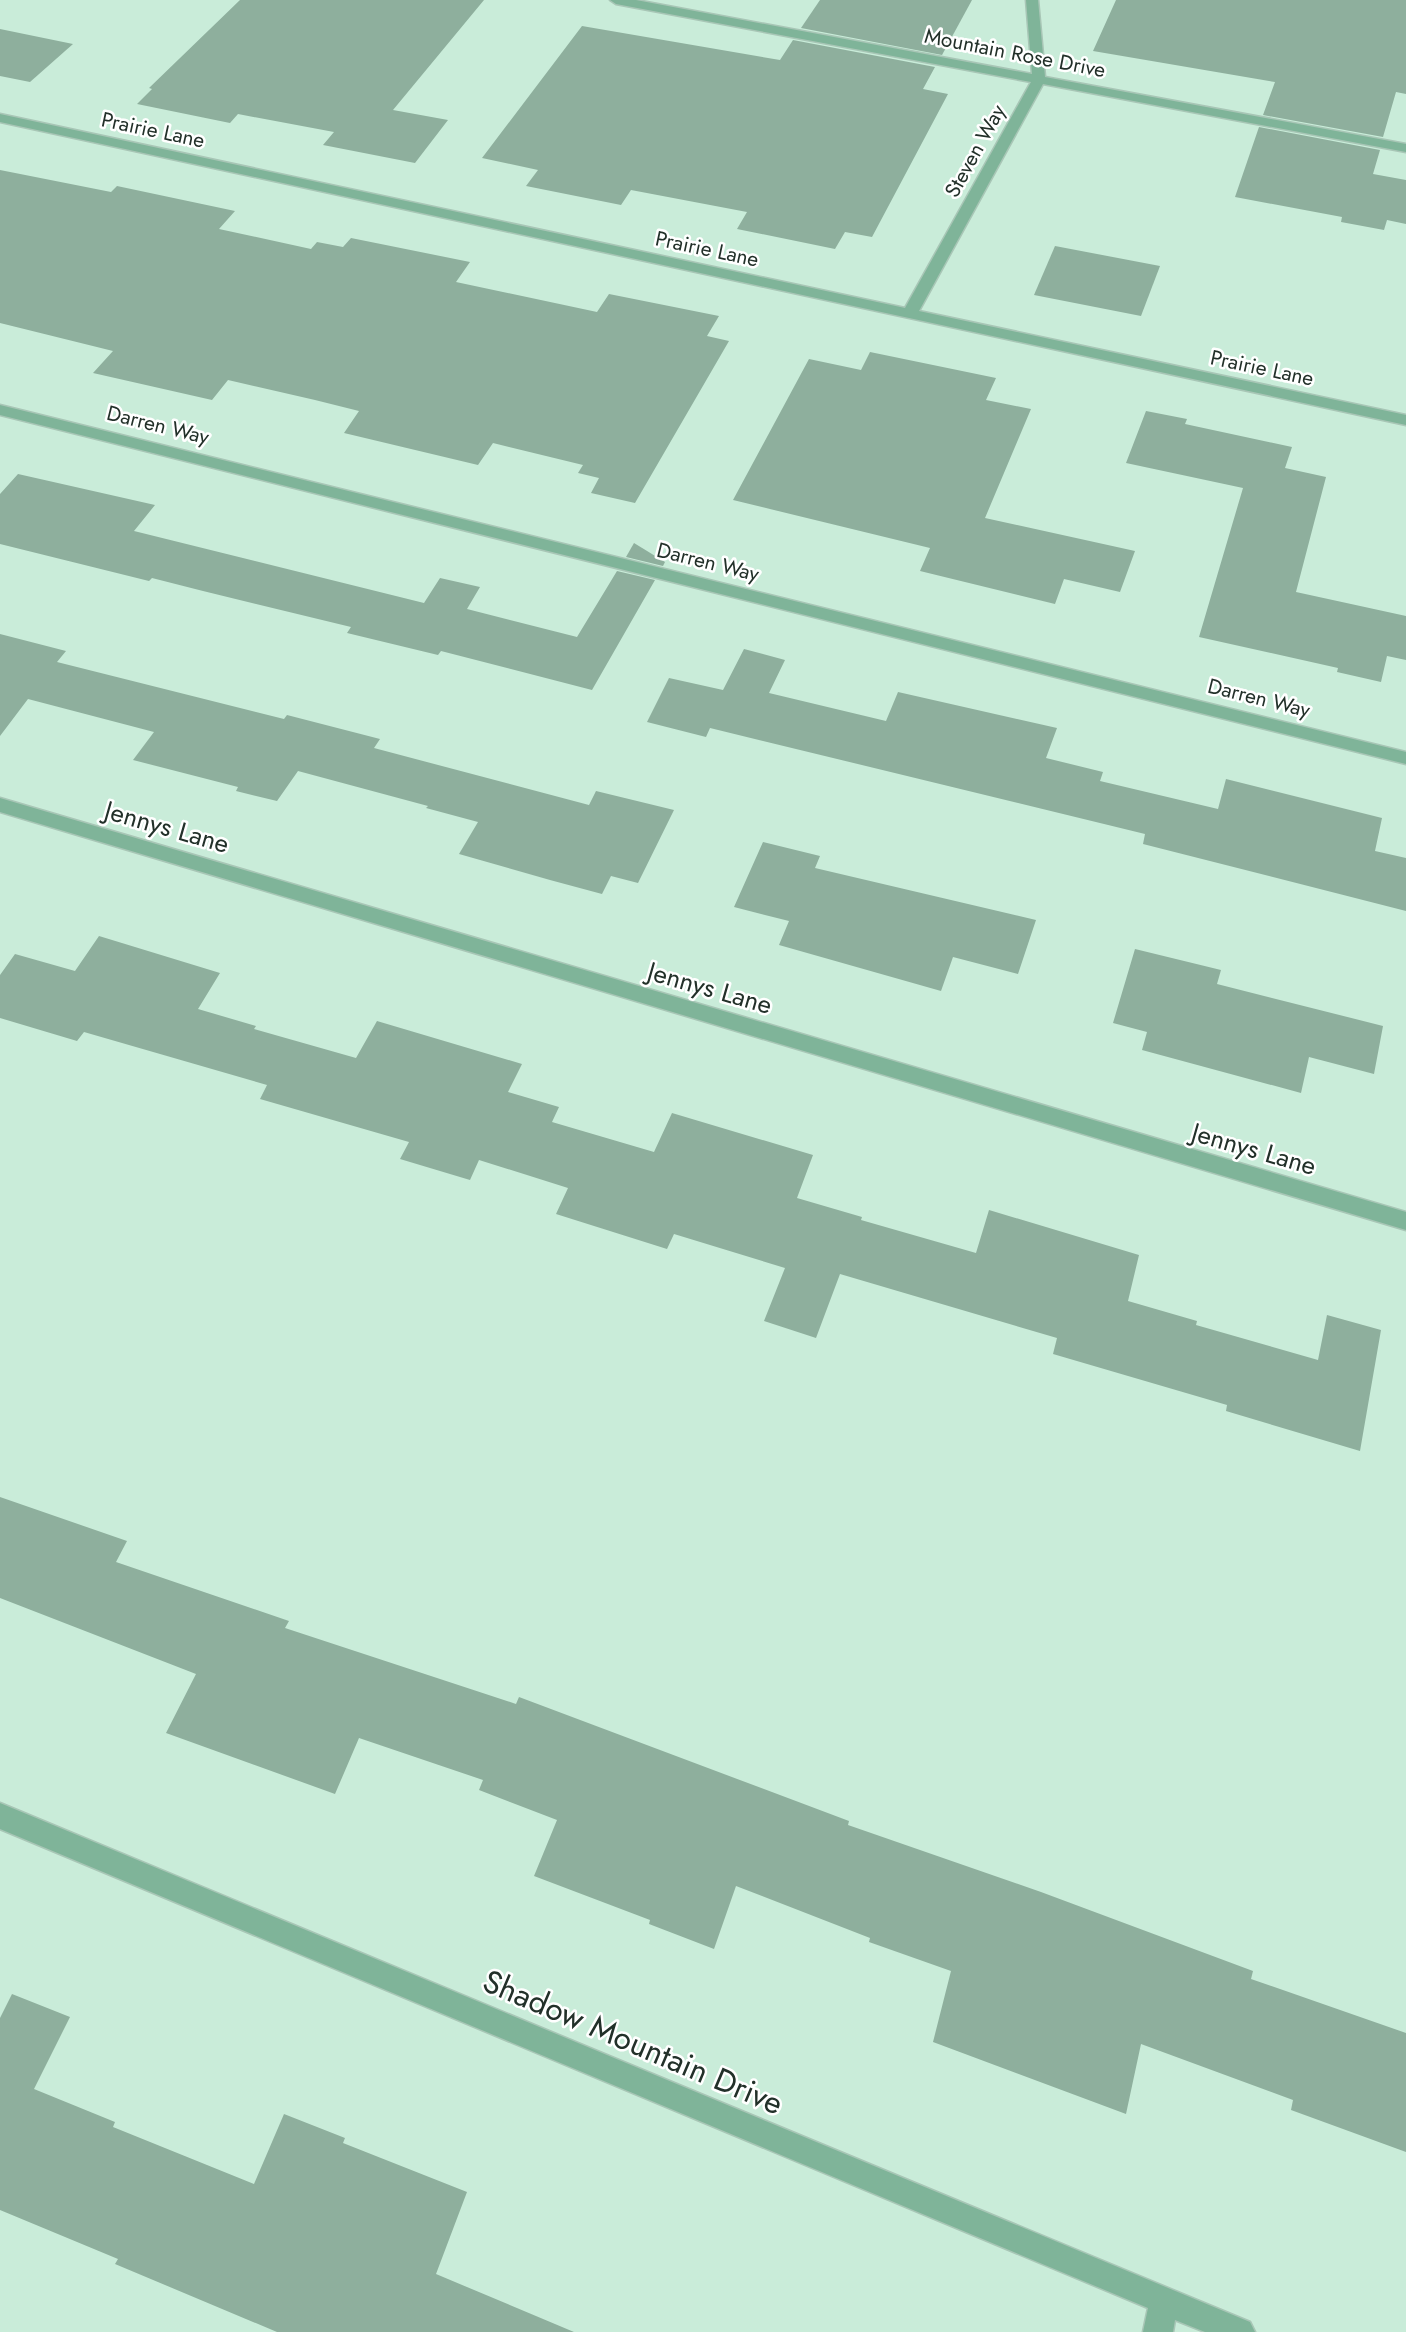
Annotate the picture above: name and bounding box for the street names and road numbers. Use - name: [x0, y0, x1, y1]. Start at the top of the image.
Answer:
- street label: Mountain Rose Drive: [922, 21, 1108, 85]
- street label: Steven Way: [937, 98, 1013, 203]
- street label: Prairie Lane: [99, 104, 208, 156]
- street label: Prairie Lane: [653, 223, 762, 275]
- street label: Prairie Lane: [1208, 342, 1317, 394]
- street label: Darren Way: [104, 398, 213, 452]
- street label: Darren Way: [654, 535, 763, 589]
- street label: Darren Way: [1205, 671, 1314, 725]
- street label: Jennys Lane: [97, 790, 234, 863]
- street label: Jennys Lane: [640, 951, 777, 1024]
- street label: Jennys Lane: [1184, 1112, 1321, 1185]
- street label: Shadow Mountain Drive: [476, 1958, 790, 2126]

